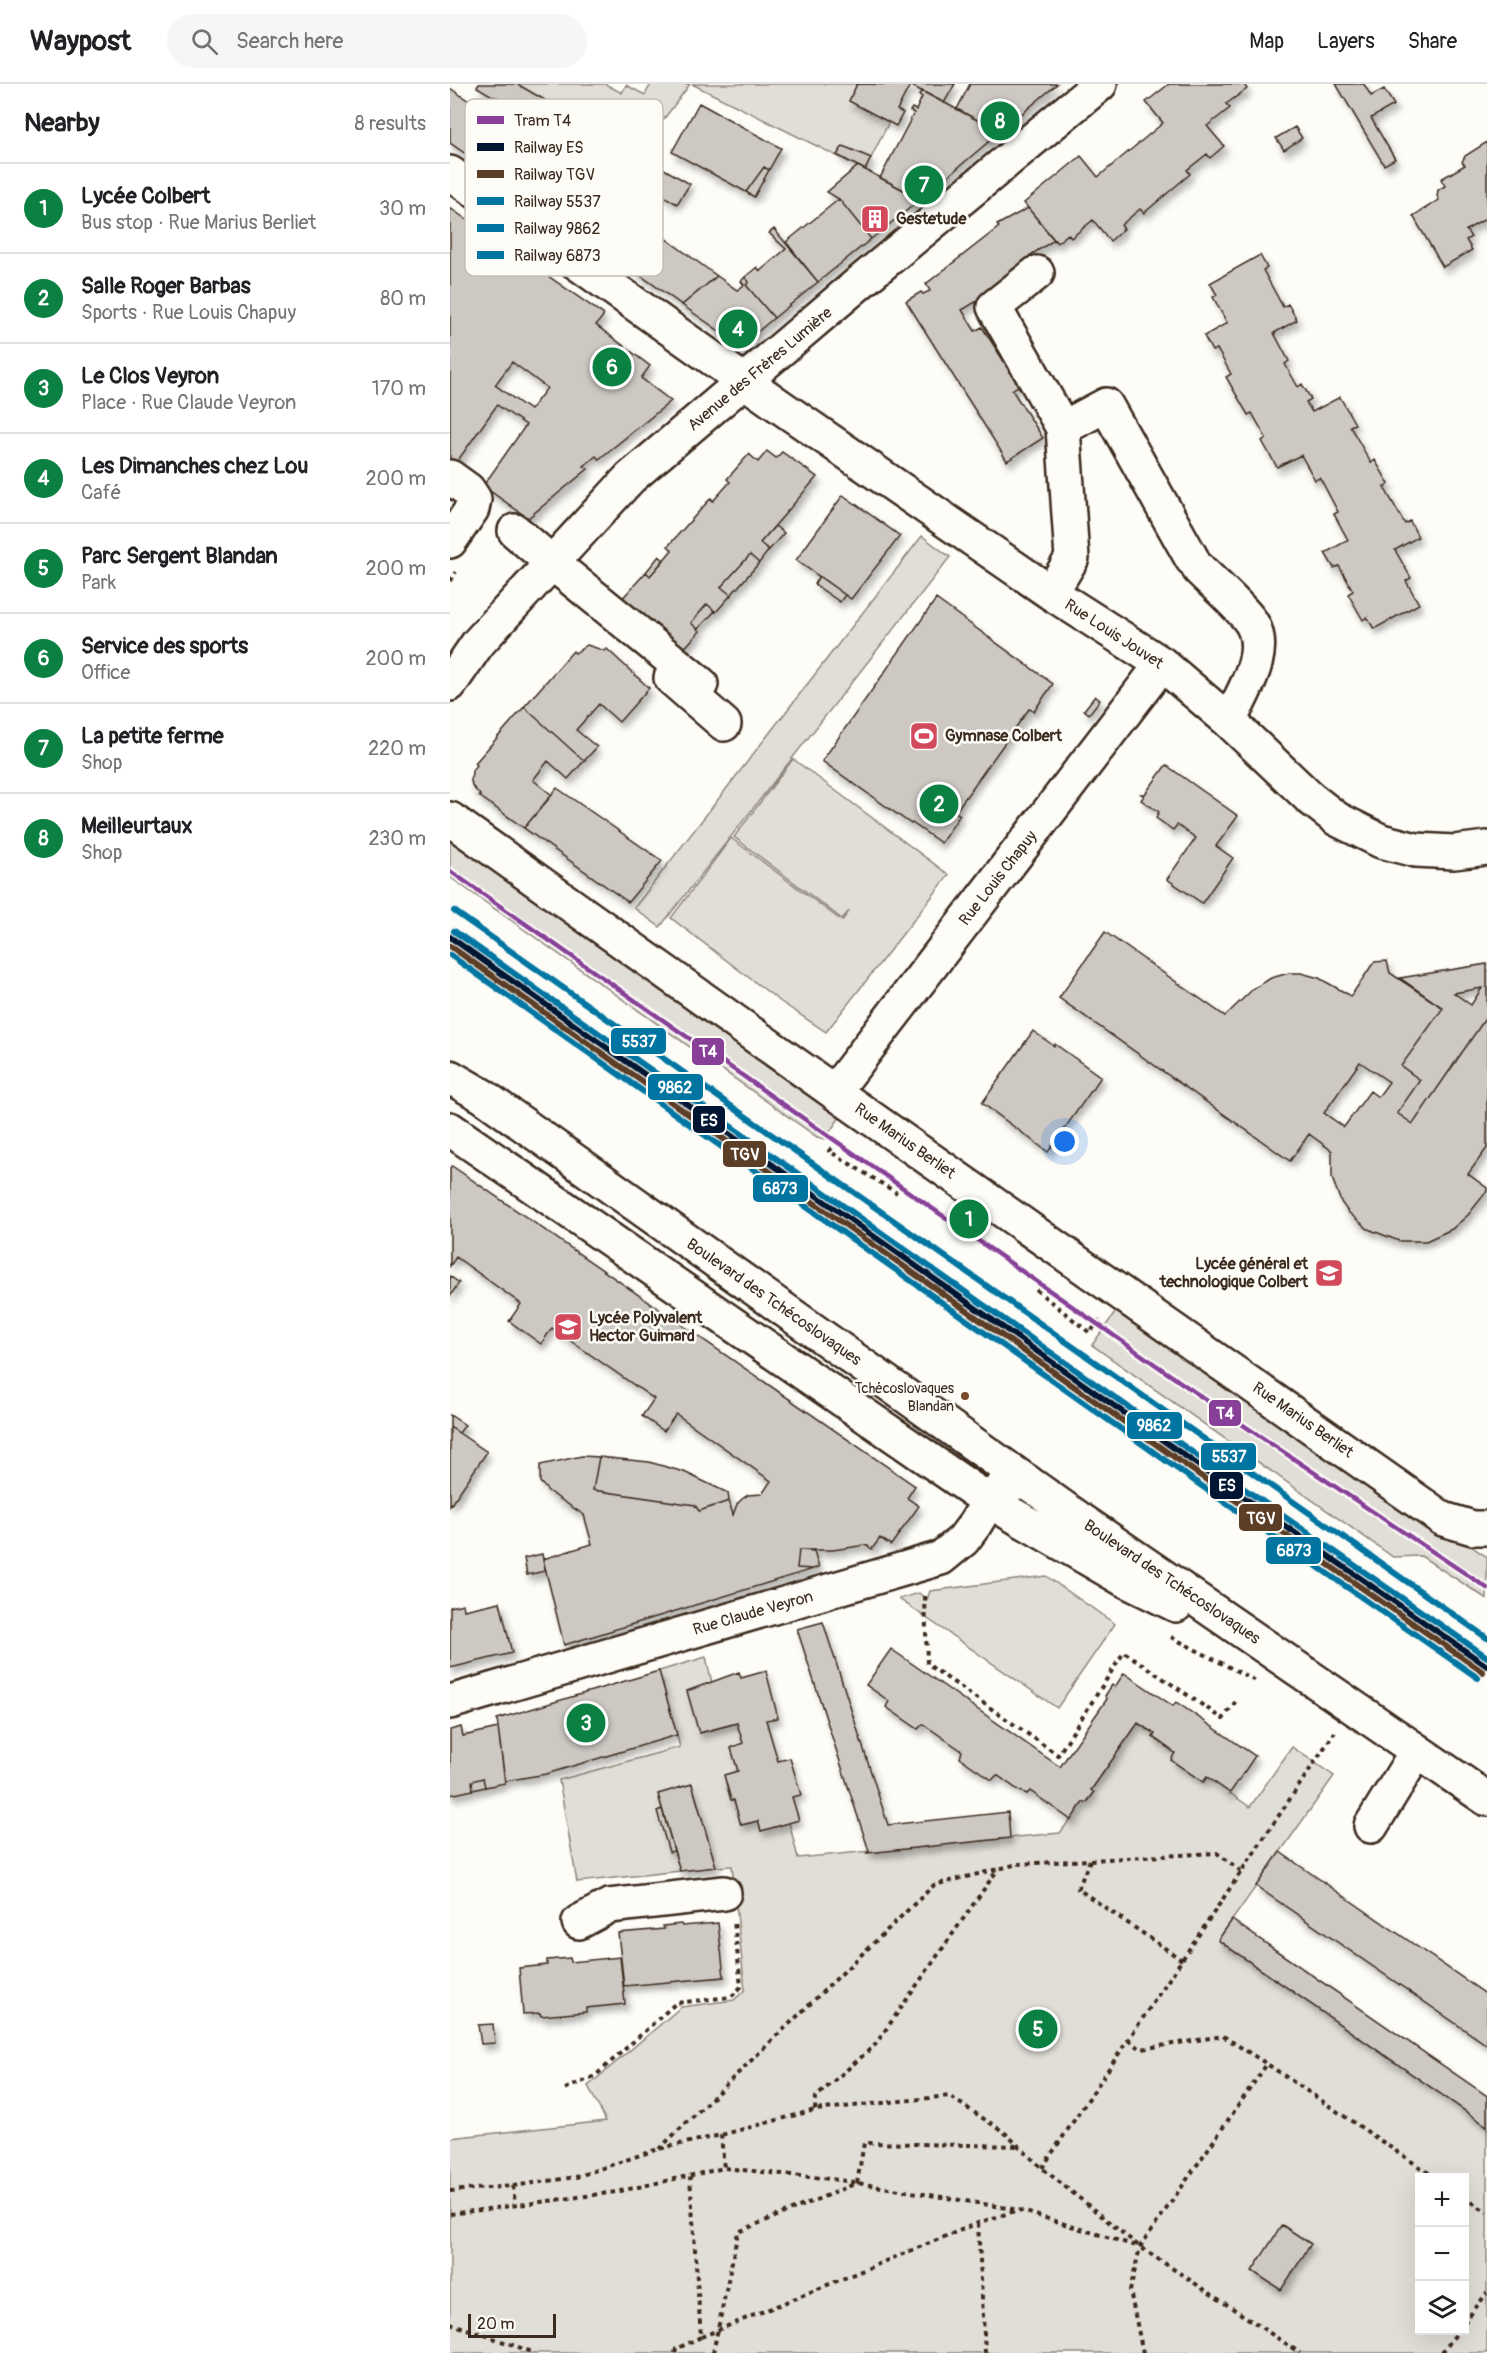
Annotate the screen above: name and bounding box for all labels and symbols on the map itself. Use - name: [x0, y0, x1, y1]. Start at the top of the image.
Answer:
- legend: [465, 99, 663, 276]
- pin: 8: [980, 99, 1020, 144]
- text: Tram T4: [514, 111, 571, 131]
- text: Railway ES: [514, 138, 584, 158]
- pin: 7: [904, 162, 944, 208]
- text: Railway TGV: [514, 165, 595, 185]
- text: Railway 5537: [514, 192, 601, 212]
- building icon: Gestetude: [859, 203, 891, 235]
- place label: Gestetude: [896, 209, 967, 229]
- text: Railway 9862: [514, 219, 601, 239]
- text: Railway 6873: [514, 246, 601, 266]
- street label: Avenue des Frères Lumière: [684, 303, 836, 435]
- pin: 4: [718, 306, 758, 352]
- pin: 6: [592, 344, 632, 390]
- street label: Rue Louis Jouvet: [1061, 595, 1168, 674]
- sports icon: Gymnase Colbert: [908, 720, 940, 752]
- place label: Gymnase Colbert: [945, 726, 1062, 746]
- pin: 2: [920, 782, 958, 826]
- street label: Rue Louis Chapuy: [955, 826, 1041, 929]
- line badge: 5537: [610, 1027, 667, 1055]
- text: 5537: [622, 1032, 657, 1052]
- line badge: T4: [691, 1037, 725, 1066]
- text: T4: [698, 1042, 718, 1062]
- line badge: 9862: [647, 1073, 704, 1101]
- text: 9862: [658, 1078, 692, 1098]
- street label: Rue Marius Berliet: [851, 1099, 960, 1183]
- line badge: ES: [692, 1105, 726, 1134]
- text: ES: [700, 1111, 718, 1131]
- your location: [1050, 1127, 1079, 1156]
- line badge: TGV: [722, 1140, 767, 1168]
- text: TGV: [729, 1145, 760, 1165]
- line badge: 6873: [752, 1174, 809, 1203]
- text: 6873: [763, 1179, 797, 1199]
- pin: 1: [950, 1196, 988, 1242]
- street label: Boulevard des Tchécoslovaques: [683, 1234, 865, 1370]
- place label: Lycée général et technologique Colbert: [1159, 1254, 1309, 1292]
- school or university icon: Lycée général et technologique Colbert: [1313, 1257, 1345, 1289]
- place label: Lycée Polyvalent Hector Guimard: [589, 1308, 703, 1346]
- school or university icon: Lycée Polyvalent Hector Guimard: [552, 1311, 584, 1343]
- street label: Rue Marius Berliet: [1249, 1378, 1358, 1462]
- place label: Tchécoslovaques Blandan: [855, 1380, 955, 1415]
- marker: Tchécoslovaques Blandan: [959, 1390, 971, 1402]
- line badge: T4: [1208, 1399, 1242, 1427]
- text: T4: [1215, 1404, 1235, 1424]
- line badge: 9862: [1126, 1411, 1183, 1440]
- text: 9862: [1137, 1416, 1171, 1436]
- line badge: 5537: [1200, 1442, 1257, 1471]
- text: 5537: [1212, 1447, 1247, 1467]
- line badge: ES: [1209, 1471, 1244, 1500]
- text: ES: [1218, 1476, 1236, 1496]
- line badge: TGV: [1238, 1503, 1283, 1532]
- text: TGV: [1245, 1509, 1276, 1529]
- street label: Boulevard des Tchécoslovaques: [1080, 1515, 1264, 1649]
- line badge: 6873: [1265, 1536, 1322, 1565]
- text: 6873: [1277, 1541, 1311, 1561]
- street label: Rue Claude Veyron: [691, 1586, 815, 1640]
- pin: 3: [566, 1700, 606, 1746]
- pin: 5: [1018, 2006, 1058, 2052]
- scale bar: [468, 2311, 556, 2338]

